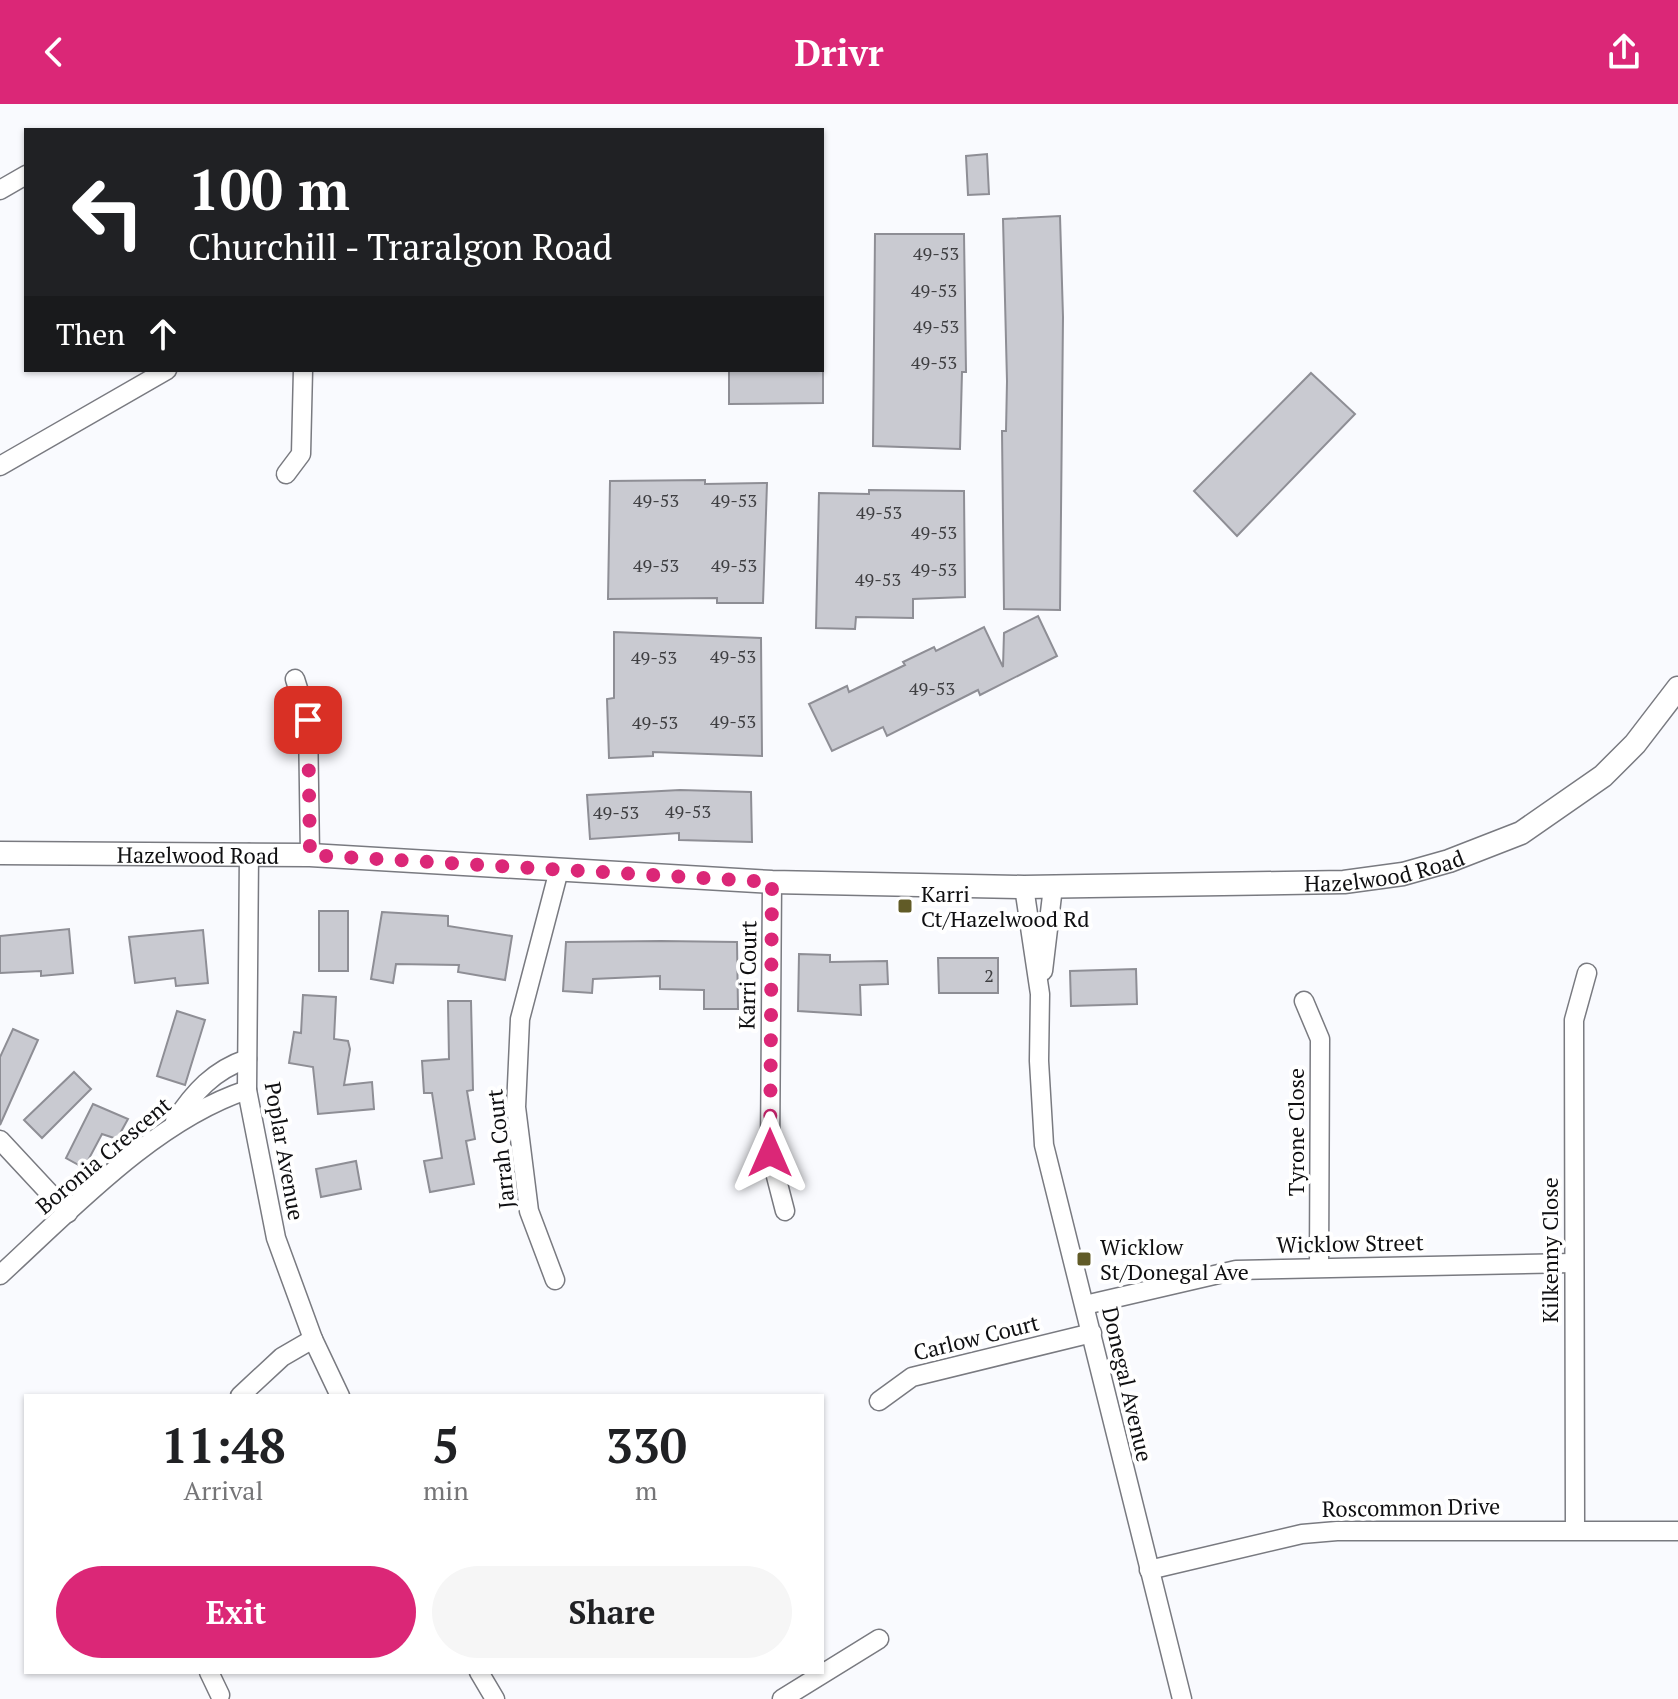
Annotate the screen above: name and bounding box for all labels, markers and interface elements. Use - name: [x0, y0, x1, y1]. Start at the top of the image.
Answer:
- text: Drivr: [795, 29, 883, 76]
- icon: back: [32, 30, 76, 74]
- icon: share: [1602, 30, 1646, 74]
- text: 100 m: [188, 152, 350, 226]
- icon: left: [56, 160, 160, 264]
- text: Churchill - Traralgon Road: [188, 223, 612, 270]
- house number: 49-53: [913, 241, 959, 265]
- house number: 49-53: [911, 278, 957, 302]
- icon: ahead: [141, 312, 185, 356]
- text: Then: [56, 314, 125, 354]
- house number: 49-53: [913, 314, 959, 338]
- house number: 49-53: [911, 350, 957, 374]
- house number: 49-53: [633, 488, 679, 512]
- house number: 49-53: [711, 488, 757, 512]
- house number: 49-53: [856, 500, 902, 524]
- house number: 49-53: [911, 520, 957, 544]
- house number: 49-53: [633, 553, 679, 577]
- house number: 49-53: [711, 553, 757, 577]
- house number: 49-53: [911, 557, 957, 581]
- house number: 49-53: [855, 567, 901, 591]
- house number: 49-53: [710, 644, 756, 668]
- house number: 49-53: [631, 645, 677, 669]
- house number: 49-53: [909, 676, 955, 700]
- pin: [274, 686, 342, 754]
- icon: arrive: [286, 698, 330, 742]
- house number: 49-53: [710, 709, 756, 733]
- house number: 49-53: [632, 710, 678, 734]
- house number: 49-53: [665, 799, 711, 823]
- house number: 49-53: [593, 800, 639, 824]
- street label: Hazelwood Road: [117, 839, 279, 869]
- street label: Hazelwood Road: [1304, 842, 1468, 897]
- place label: Karri Ct/Hazelwood Rd: [921, 879, 1089, 933]
- marker: Karri Ct/Hazelwood Rd: [896, 897, 914, 915]
- street label: Karri Court: [732, 920, 762, 1030]
- house number: 2: [984, 963, 994, 987]
- street label: Tyrone Close: [1281, 1068, 1310, 1196]
- street label: Poplar Avenue: [259, 1079, 311, 1223]
- street label: Jarrah Court: [479, 1088, 521, 1210]
- street label: Boronia Crescent: [29, 1090, 177, 1220]
- position arrow: [728, 1111, 812, 1195]
- street label: Kilkenny Close: [1535, 1177, 1564, 1323]
- street label: Wicklow Street: [1276, 1227, 1424, 1259]
- place label: Wicklow St/Donegal Ave: [1100, 1232, 1249, 1286]
- marker: Wicklow St/Donegal Ave: [1075, 1250, 1093, 1268]
- street label: Donegal Avenue: [1096, 1304, 1160, 1464]
- street label: Carlow Court: [910, 1307, 1042, 1367]
- text: 11:48: [161, 1413, 286, 1477]
- text: 5: [432, 1413, 459, 1477]
- text: 330: [606, 1413, 687, 1477]
- text: Arrival: [184, 1473, 263, 1507]
- text: min: [423, 1473, 469, 1507]
- text: m: [635, 1473, 658, 1507]
- street label: Roscommon Drive: [1322, 1491, 1500, 1523]
- button: Exit: [56, 1566, 416, 1658]
- button: Share: [432, 1566, 792, 1658]

